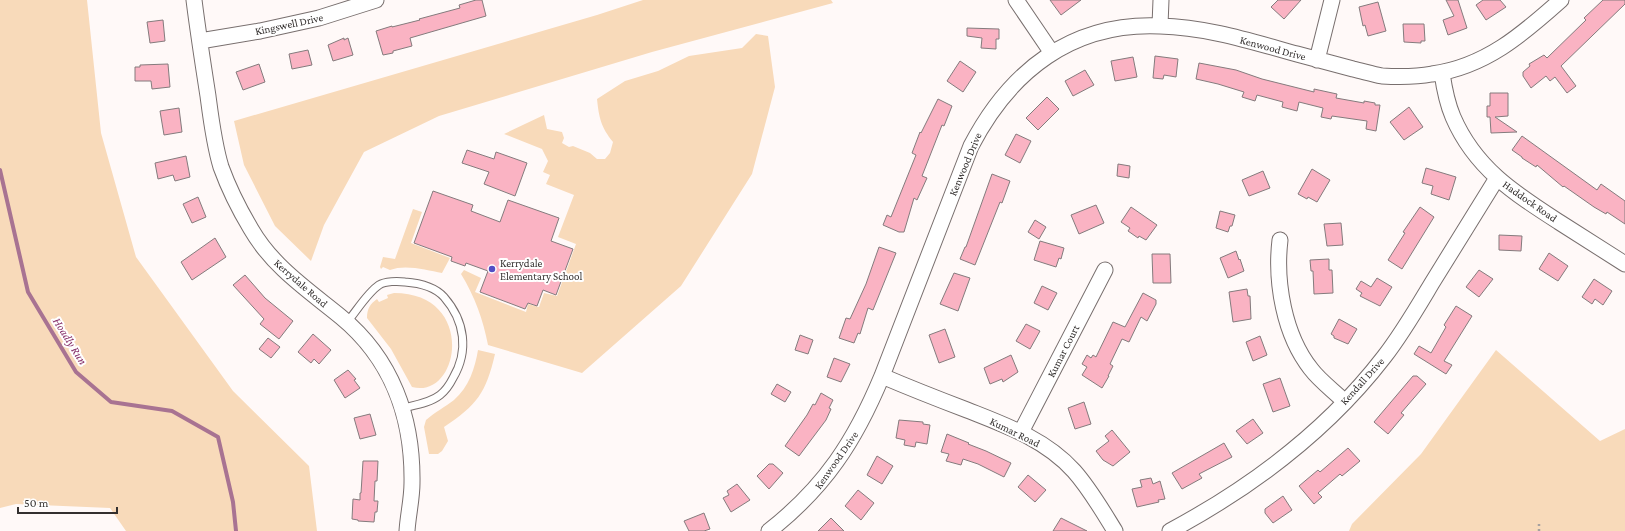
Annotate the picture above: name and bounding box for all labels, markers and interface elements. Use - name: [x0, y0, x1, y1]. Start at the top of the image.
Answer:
- street label: Kingswell Drive: [254, 11, 324, 38]
- street label: Kenwood Drive: [1239, 33, 1307, 63]
- street label: Kenwood Drive: [946, 130, 984, 197]
- street label: Haddock Road: [1501, 178, 1560, 224]
- street label: Kerrydale Road: [271, 257, 330, 310]
- place label: Kerrydale Elementary School: [500, 257, 583, 283]
- marker: Kerrydale Elementary School: [487, 264, 497, 274]
- water label: Hoadly Run: [50, 315, 90, 367]
- street label: Kumar Court: [1045, 323, 1081, 379]
- street label: Kendall Drive: [1338, 355, 1387, 407]
- street label: Kumar Road: [988, 415, 1042, 449]
- street label: Kenwood Drive: [812, 429, 860, 491]
- scale bar: [18, 489, 117, 515]
- text: 50 m: [24, 496, 49, 510]

